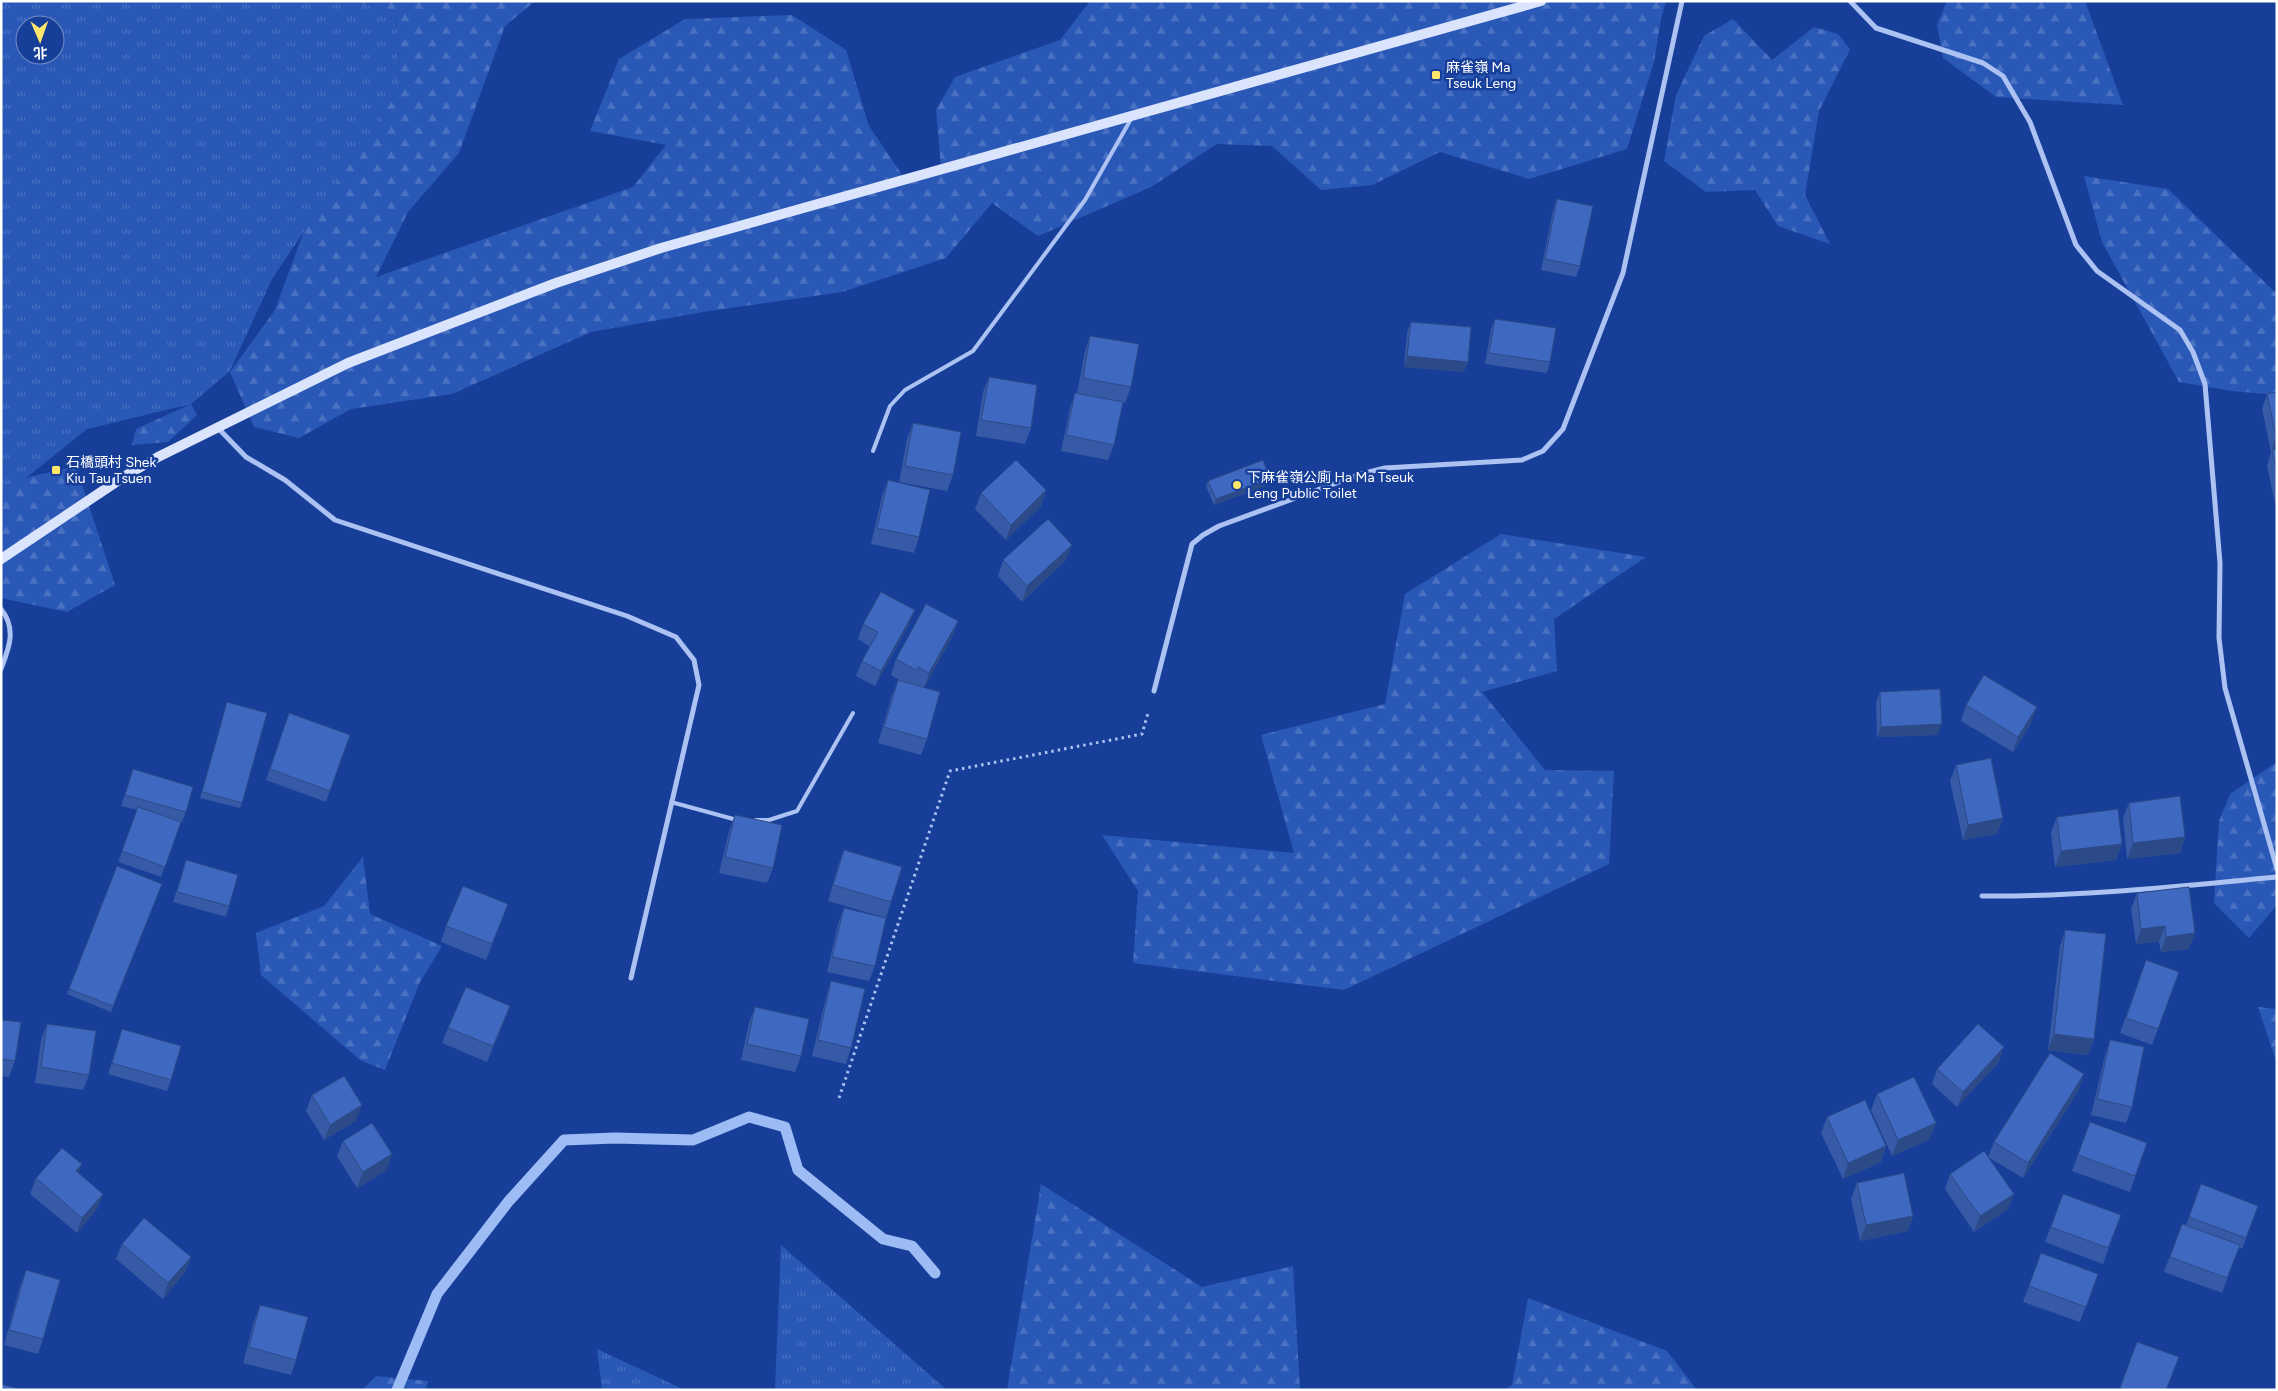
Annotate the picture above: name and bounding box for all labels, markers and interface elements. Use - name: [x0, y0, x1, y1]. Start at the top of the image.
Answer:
- north arrow: [15, 15, 65, 65]
- text: 北: [33, 44, 48, 61]
- place label: 麻雀嶺 Ma Tseuk Leng: [1446, 59, 1516, 92]
- marker: 麻雀嶺 Ma Tseuk Leng: [1430, 69, 1442, 81]
- place label: 石橋頭村 Shek Kiu Tau Tsuen: [66, 454, 157, 487]
- marker: 石橋頭村 Shek Kiu Tau Tsuen: [50, 464, 62, 476]
- place label: 下麻雀嶺公廁 Ha Ma Tseuk Leng Public Toilet: [1247, 469, 1414, 502]
- marker: 下麻雀嶺公廁 Ha Ma Tseuk Leng Public Toilet: [1231, 479, 1243, 491]

